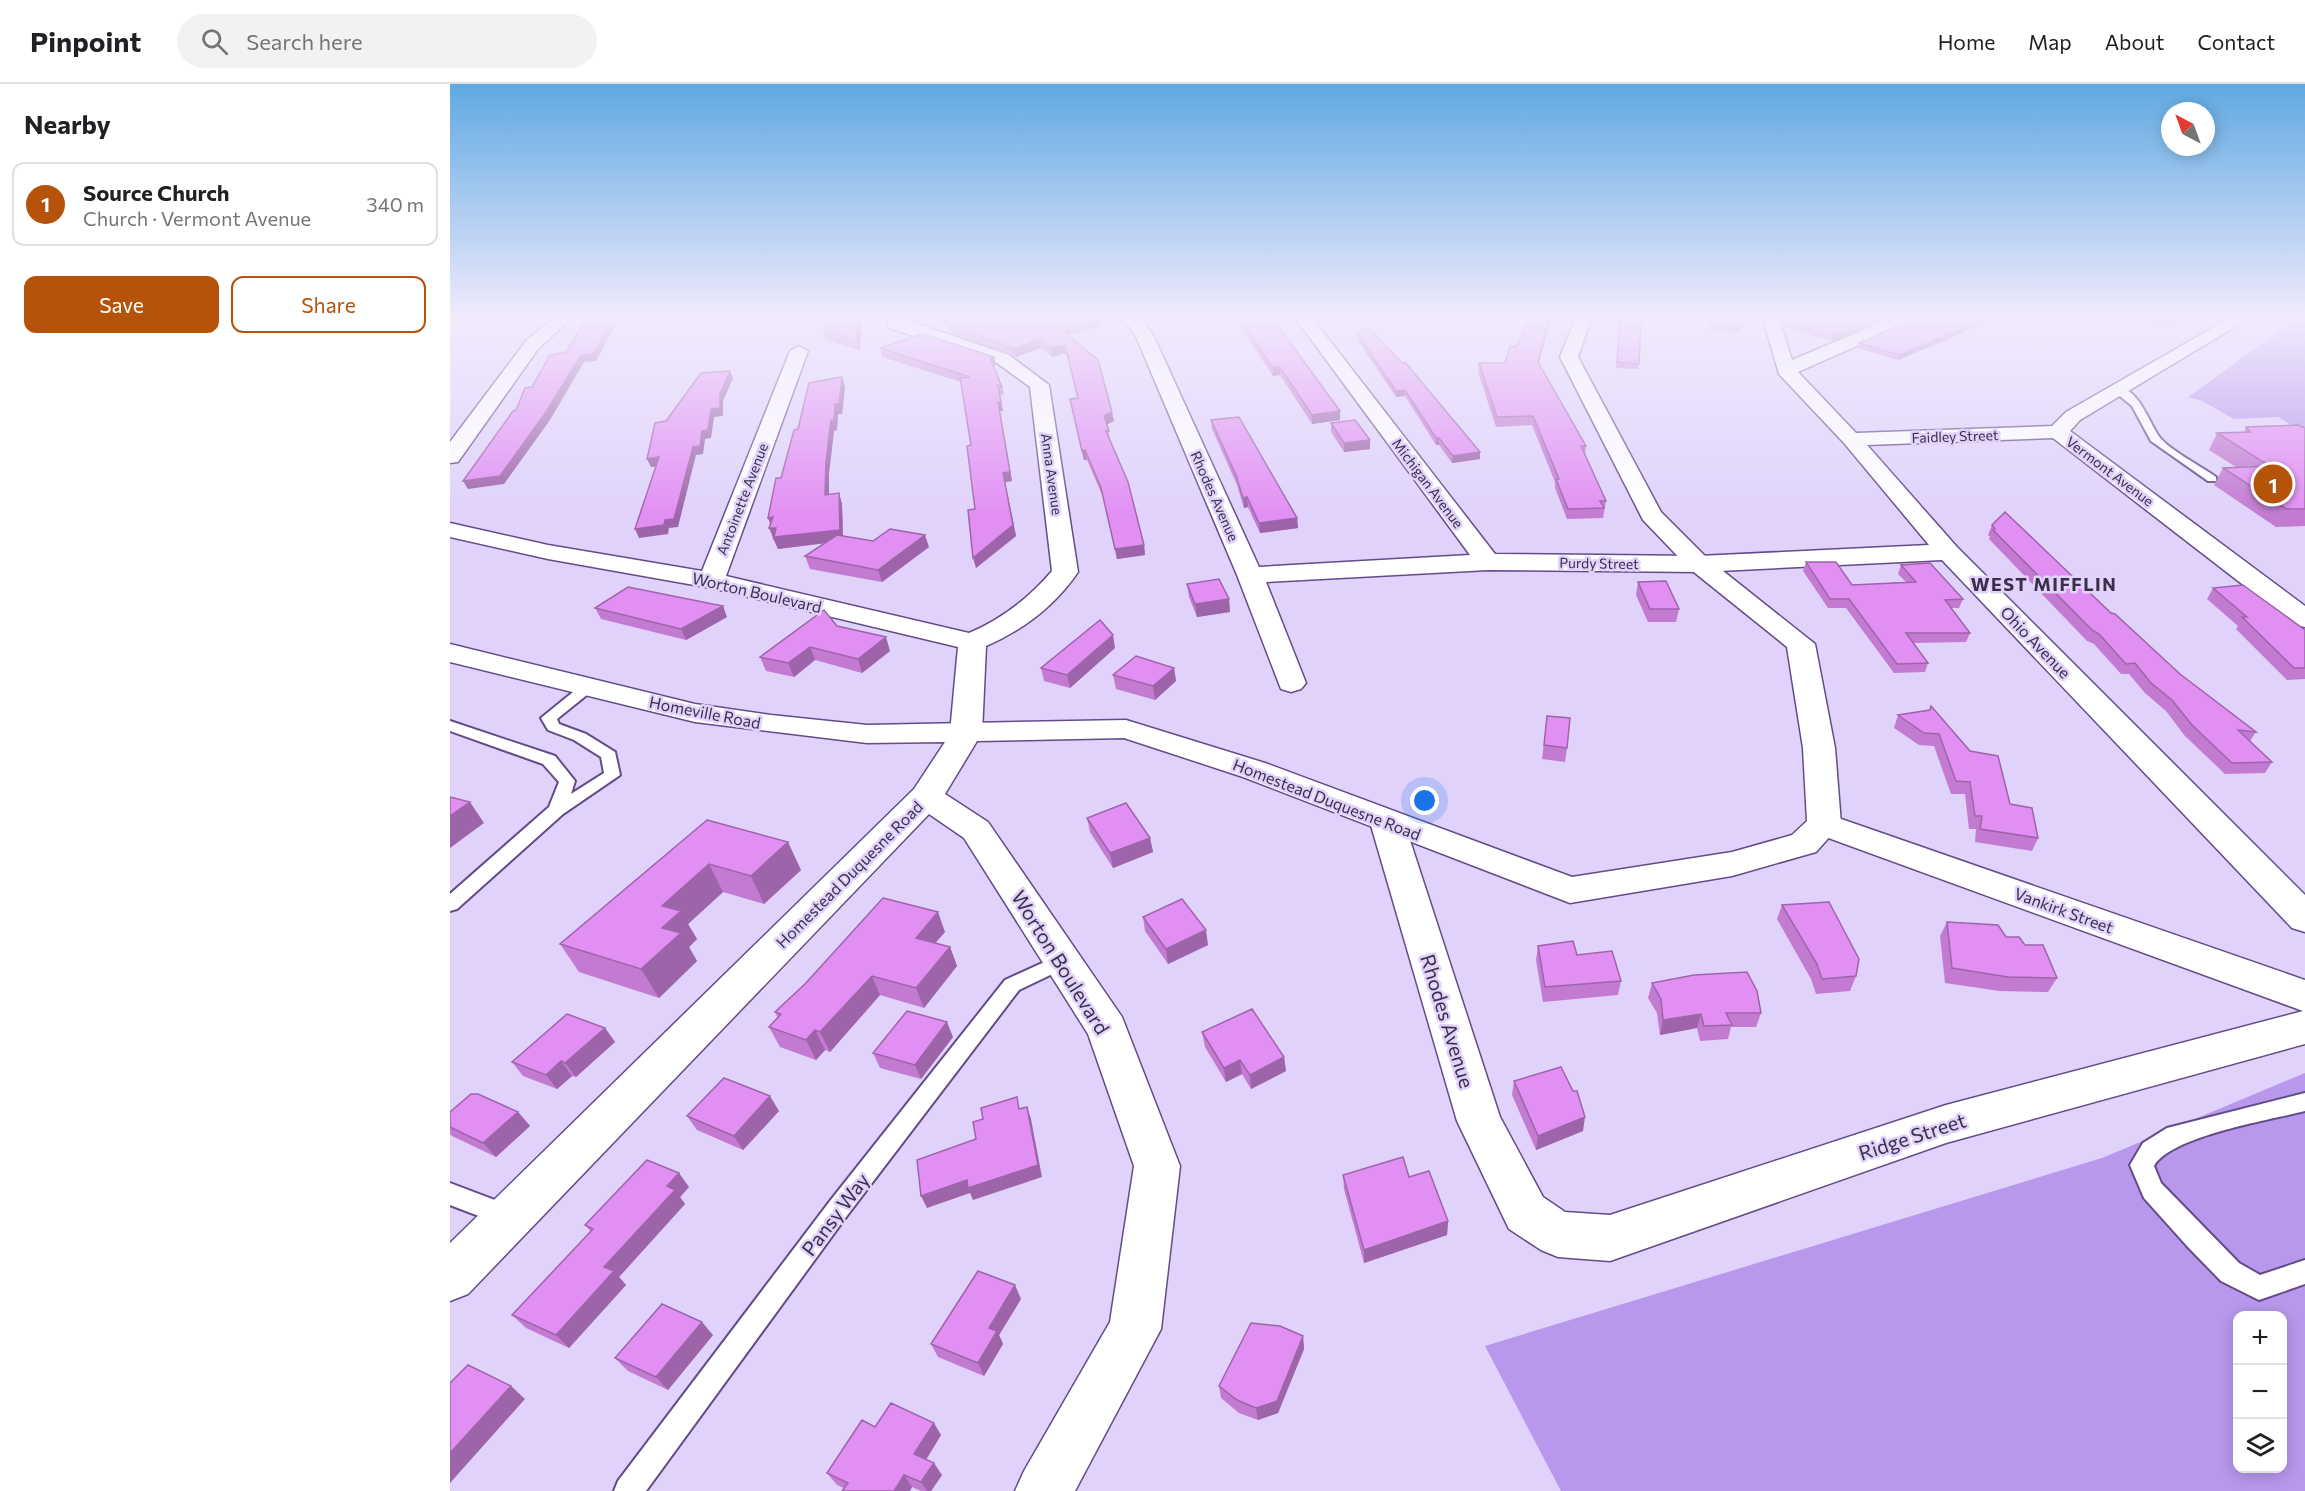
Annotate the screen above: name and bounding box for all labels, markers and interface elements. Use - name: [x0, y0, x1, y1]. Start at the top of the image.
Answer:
- search box: [177, 14, 597, 68]
- text: Pinpoint: [30, 24, 141, 58]
- icon: search: [198, 25, 231, 58]
- text: Search here: [246, 28, 363, 55]
- text: Home: [1938, 29, 1995, 54]
- text: Map: [2028, 29, 2072, 54]
- text: About: [2105, 29, 2164, 54]
- text: Contact: [2197, 29, 2275, 54]
- north arrow: [2161, 102, 2215, 156]
- text: Nearby: [24, 108, 111, 139]
- text: Source Church: [83, 179, 230, 206]
- text: 1: [41, 192, 50, 216]
- text: 340 m: [366, 192, 424, 216]
- text: Church · Vermont Avenue: [83, 206, 311, 230]
- button: Save: [24, 276, 219, 333]
- button: Share: [231, 276, 426, 333]
- street label: Faidley Street: [1911, 426, 1999, 446]
- street label: Anna Avenue: [1038, 432, 1066, 516]
- street label: Vermont Avenue: [2063, 433, 2157, 509]
- street label: Michigan Avenue: [1389, 435, 1467, 531]
- street label: Antoinette Avenue: [713, 441, 771, 557]
- street label: Rhodes Avenue: [1188, 448, 1242, 544]
- pin: 1: [2254, 462, 2292, 506]
- street label: Purdy Street: [1559, 554, 1639, 572]
- street label: Worton Boulevard: [690, 568, 824, 616]
- district label: WEST MIFFLIN: [1971, 573, 2117, 595]
- street label: Ohio Avenue: [1997, 602, 2075, 682]
- street label: Homeville Road: [648, 692, 762, 732]
- street label: Homestead Duquesne Road: [1230, 754, 1424, 844]
- your location: [1410, 786, 1439, 815]
- street label: Homestead Duquesne Road: [772, 797, 926, 951]
- street label: Vankirk Street: [2012, 883, 2116, 937]
- street label: Worton Boulevard: [1007, 886, 1115, 1038]
- street label: Rhodes Avenue: [1416, 951, 1480, 1091]
- street label: Ridge Street: [1855, 1107, 1969, 1165]
- street label: Pansy Way: [796, 1168, 874, 1260]
- map controls: [2233, 1311, 2287, 1473]
- button: +: [2233, 1311, 2287, 1365]
- button: −: [2233, 1365, 2287, 1419]
- button: layers: [2233, 1419, 2287, 1473]

